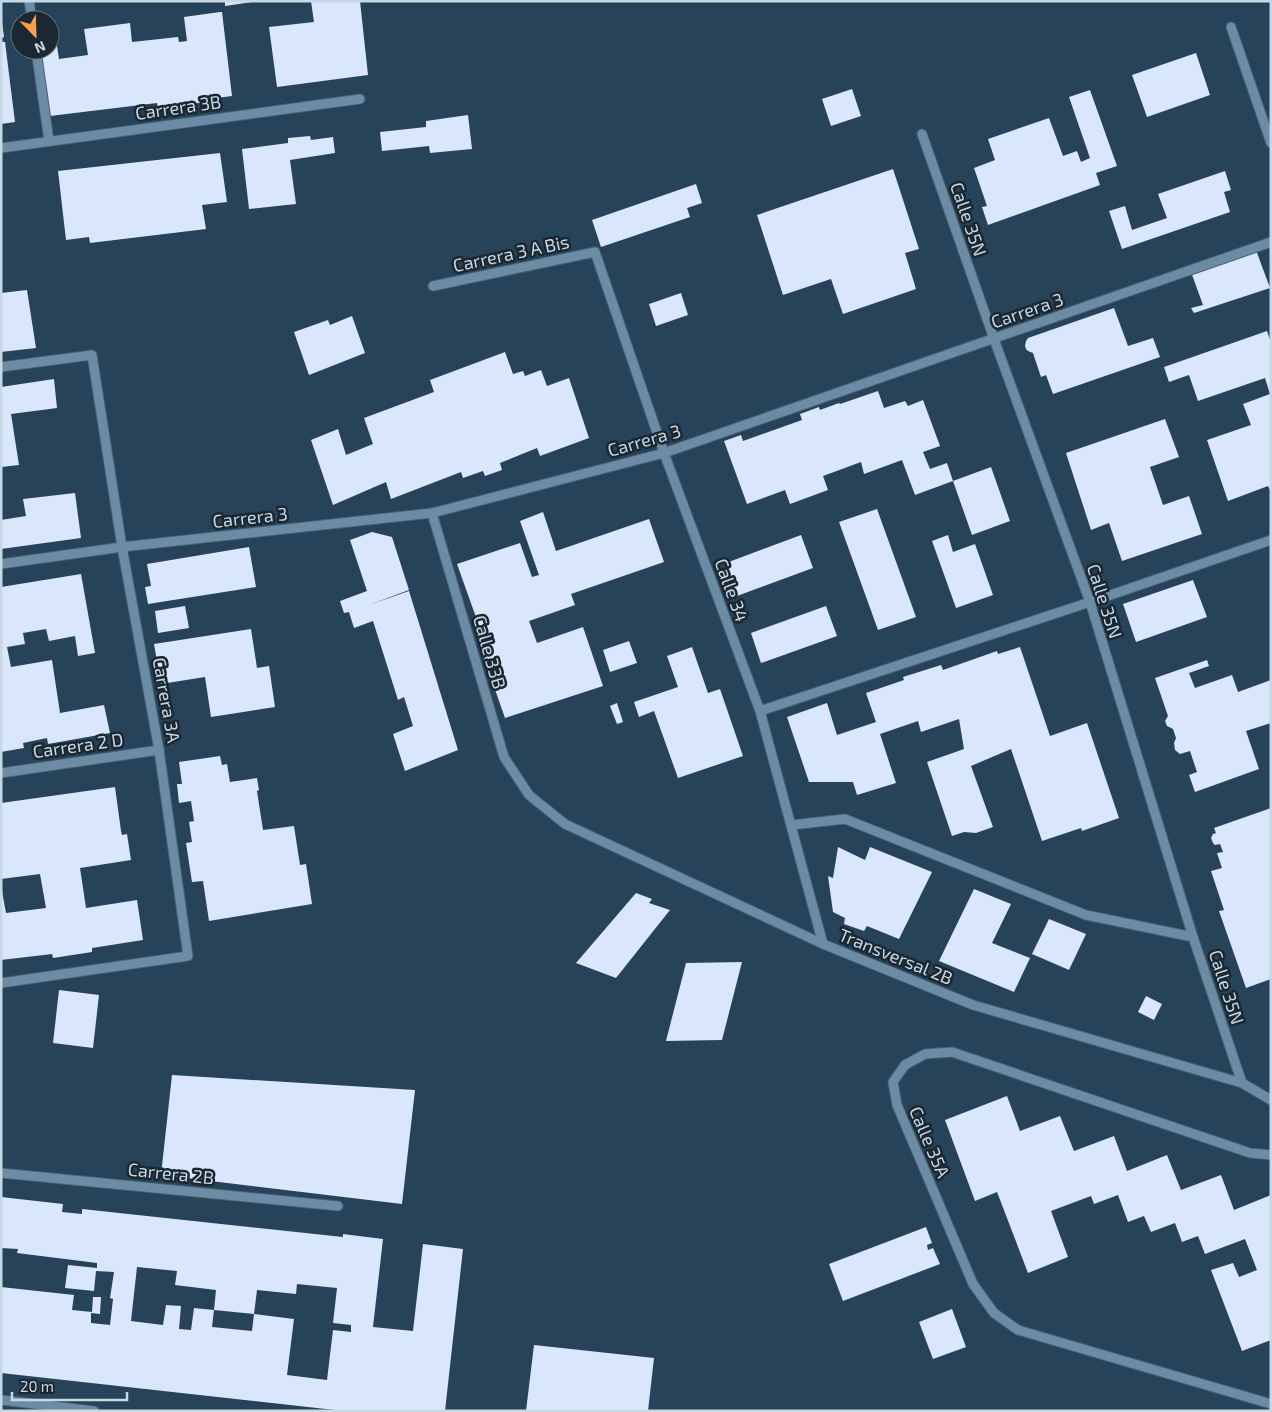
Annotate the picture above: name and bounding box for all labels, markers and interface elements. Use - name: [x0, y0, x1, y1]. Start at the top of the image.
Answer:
- north arrow: [10, 10, 60, 60]
- text: N: [32, 38, 48, 57]
- street label: Carrera 3B: [134, 90, 222, 124]
- street label: Calle 35N: [946, 179, 992, 259]
- street label: Carrera 3 A Bis: [451, 230, 571, 276]
- street label: Carrera 3: [988, 287, 1066, 333]
- street label: Carrera 3: [605, 419, 683, 461]
- street label: Carrera 3: [211, 502, 289, 532]
- street label: Calle 34: [710, 555, 754, 625]
- street label: Calle 35N: [1083, 561, 1127, 641]
- street label: Calle 33B: [469, 613, 511, 691]
- street label: Carrera 3A: [149, 656, 185, 745]
- street label: Carrera 2 D: [31, 728, 125, 762]
- street label: Transversal 2B: [836, 923, 956, 989]
- street label: Calle 35N: [1205, 947, 1249, 1027]
- street label: Calle 35A: [905, 1103, 955, 1182]
- street label: Carrera 2B: [127, 1158, 215, 1188]
- scale bar: [12, 1370, 128, 1402]
- text: 20 m: [20, 1377, 54, 1395]

